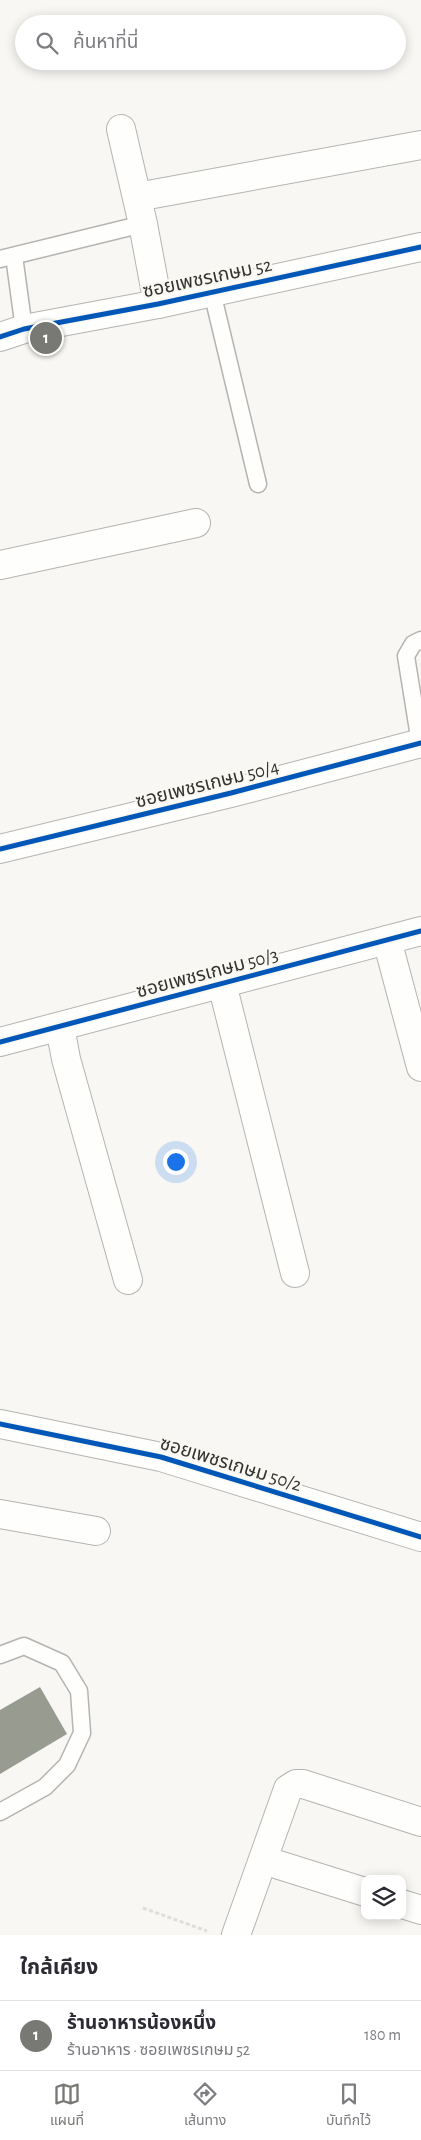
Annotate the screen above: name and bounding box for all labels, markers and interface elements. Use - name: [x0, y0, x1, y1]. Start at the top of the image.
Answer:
- search box: [15, 15, 406, 70]
- icon: search: [33, 29, 61, 57]
- text: ค้นหาที่นี่: [73, 33, 138, 52]
- street label: ซอยเพชรเกษม 52: [141, 255, 274, 301]
- pin: 1: [30, 319, 62, 357]
- street label: ซอยเพชรเกษม 50/4: [134, 757, 281, 812]
- street label: ซอยเพชรเกษม 50/3: [134, 945, 280, 1002]
- your location: [163, 1149, 189, 1175]
- street label: ซอยเพชรเกษม 50/2: [158, 1434, 304, 1495]
- map controls: [361, 1875, 406, 1920]
- button: layers: [361, 1875, 406, 1920]
- text: ใกล้เคียง: [20, 1957, 98, 1978]
- text: ร้านอาหารน้องหนึ่ง: [67, 2014, 216, 2033]
- text: 1: [33, 2027, 39, 2043]
- text: 180 m: [364, 2027, 401, 2043]
- text: ร้านอาหาร · ซอยเพชรเกษม 52: [67, 2042, 250, 2058]
- tab: แผนที่: [50, 2080, 84, 2131]
- tab: เส้นทาง: [184, 2080, 226, 2131]
- tab: บันทึกไว้: [326, 2080, 371, 2131]

